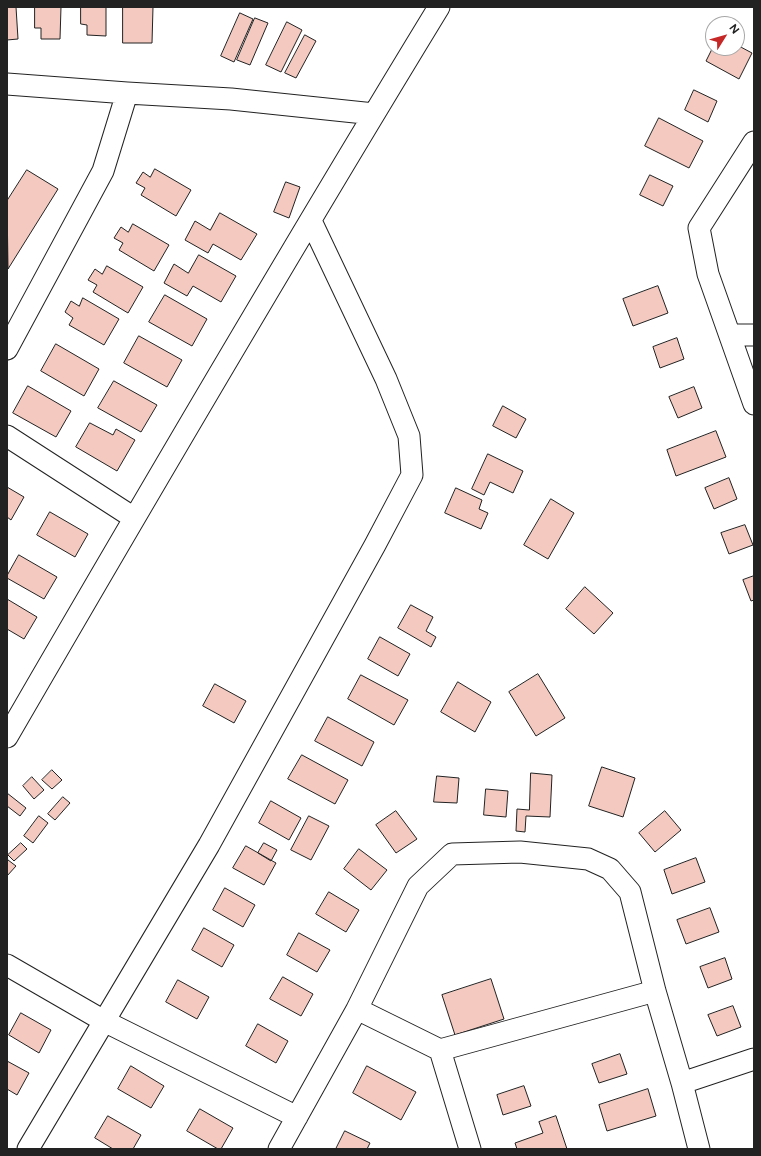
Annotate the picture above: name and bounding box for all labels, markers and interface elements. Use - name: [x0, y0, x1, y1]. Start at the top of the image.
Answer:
- north arrow: [705, 16, 745, 56]
- text: N: [726, 22, 742, 36]

